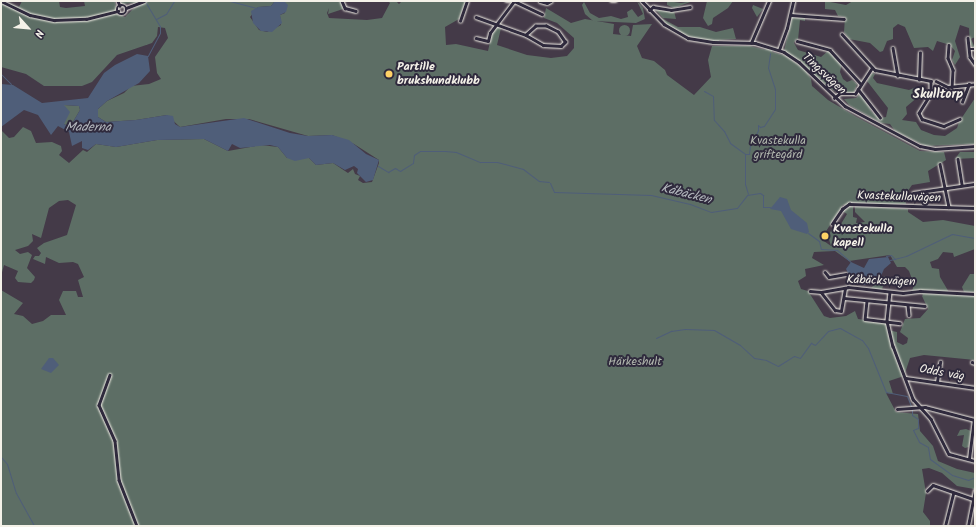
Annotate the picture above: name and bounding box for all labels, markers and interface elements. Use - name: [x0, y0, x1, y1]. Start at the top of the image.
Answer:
- north arrow: [8, 8, 48, 48]
- text: N: [29, 26, 48, 41]
- street label: Tingsvägen: [799, 50, 849, 98]
- place label: Partille brukshundklubb: [397, 60, 480, 88]
- marker: Partille brukshundklubb: [384, 69, 394, 79]
- district label: Skulltorp: [913, 87, 963, 103]
- water label: Maderna: [65, 120, 111, 136]
- park label: Kvastekulla griftegård: [750, 134, 806, 162]
- water label: Kåbäcken: [659, 181, 713, 209]
- street label: Kvastekullavägen: [857, 188, 941, 206]
- place label: Kvastekulla kapell: [833, 222, 893, 250]
- marker: Kvastekulla kapell: [820, 231, 830, 241]
- street label: Kåbäcksvägen: [846, 273, 916, 289]
- park label: Härkeshult: [608, 355, 662, 369]
- street label: Odds väg: [918, 362, 966, 384]

